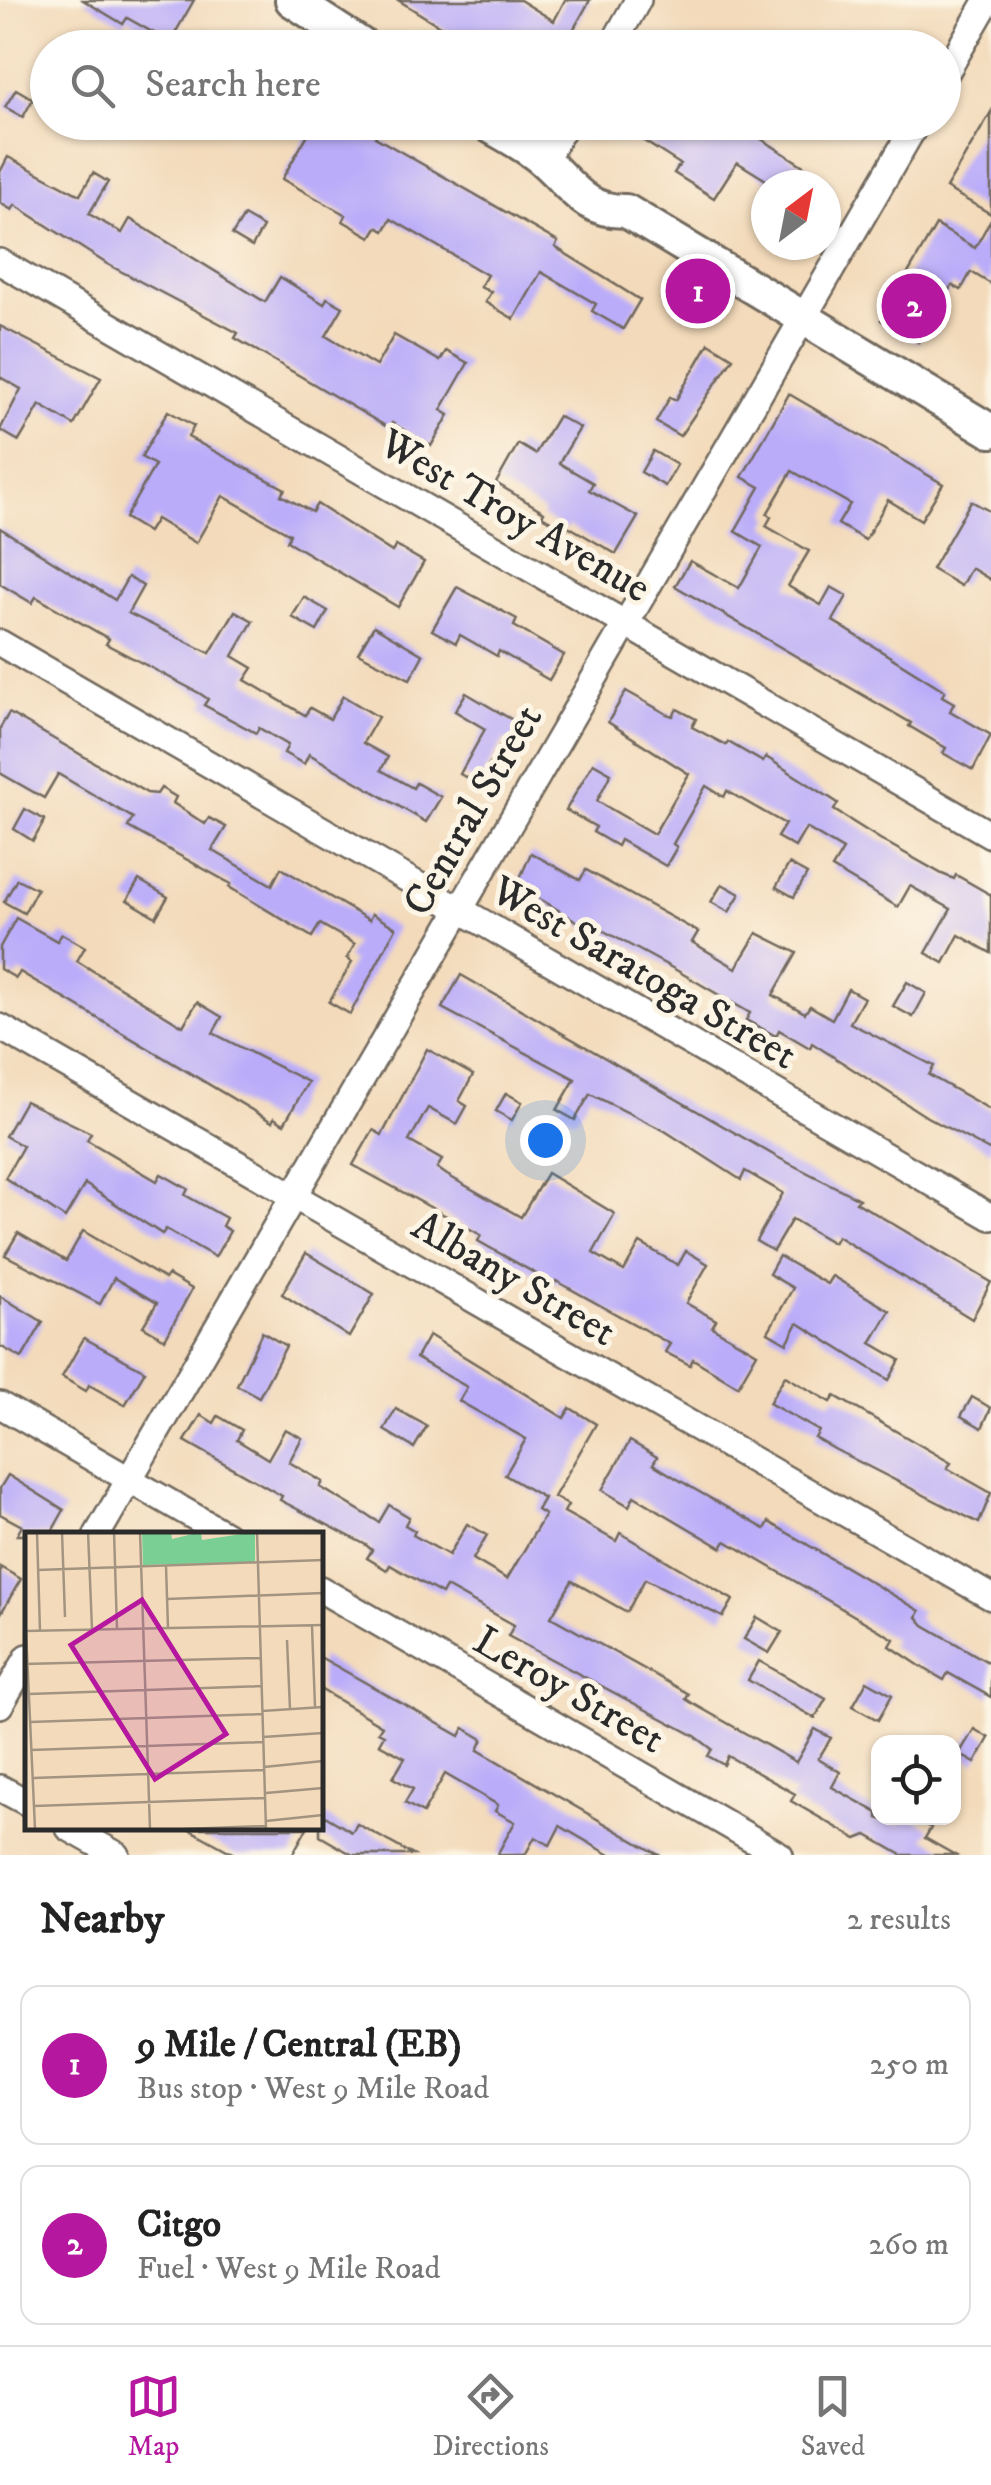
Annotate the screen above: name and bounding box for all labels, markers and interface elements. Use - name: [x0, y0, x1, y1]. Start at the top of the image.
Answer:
- search box: [30, 30, 961, 140]
- icon: search: [65, 58, 120, 113]
- text: Search here: [145, 61, 321, 109]
- north arrow: [751, 170, 841, 260]
- pin: 1: [666, 254, 730, 328]
- pin: 2: [882, 268, 946, 344]
- street label: West Troy Avenue: [369, 418, 659, 615]
- street label: Central Street: [392, 696, 555, 925]
- street label: West Saratoga Street: [481, 865, 806, 1082]
- your location: [520, 1115, 571, 1166]
- street label: Albany Street: [402, 1200, 625, 1359]
- inset map: [25, 1532, 322, 1830]
- street label: Leroy Street: [464, 1615, 673, 1766]
- map controls: [871, 1735, 961, 1825]
- button: locate: [871, 1735, 961, 1825]
- text: Nearby: [40, 1894, 164, 1946]
- text: 2 results: [847, 1900, 951, 1940]
- text: 9 Mile / Central (EB): [137, 2021, 461, 2069]
- text: 1: [69, 2045, 80, 2085]
- text: 250 m: [869, 2045, 949, 2085]
- text: Bus stop · West 9 Mile Road: [137, 2069, 489, 2109]
- text: Citgo: [137, 2201, 221, 2249]
- text: 2: [67, 2225, 82, 2265]
- text: 260 m: [869, 2225, 949, 2265]
- text: Fuel · West 9 Mile Road: [137, 2249, 441, 2289]
- tab: Map: [126, 2369, 181, 2464]
- tab: Directions: [433, 2369, 549, 2464]
- tab: Saved: [801, 2369, 865, 2464]

